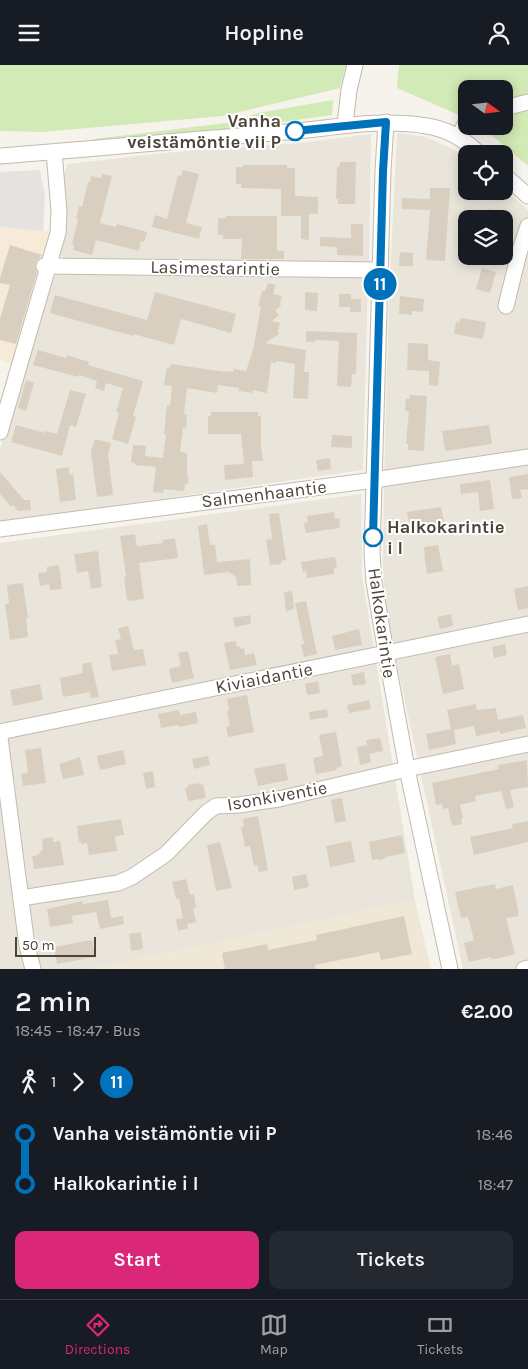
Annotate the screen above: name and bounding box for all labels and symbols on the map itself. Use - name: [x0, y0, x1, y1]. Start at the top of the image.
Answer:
- north arrow: [458, 80, 512, 135]
- place label: Vanha veistämöntie vii P: [127, 110, 281, 153]
- marker: Vanha veistämöntie vii P: [285, 121, 305, 141]
- street label: Lasimestarintie: [150, 256, 280, 280]
- line badge: 11: [358, 268, 402, 300]
- street label: Salmenhaantie: [200, 475, 328, 513]
- place label: Halkokarintie i I: [387, 516, 504, 559]
- marker: Halkokarintie i I: [363, 527, 383, 547]
- street label: Halkokarintie: [363, 566, 401, 680]
- street label: Kiviaidantie: [213, 658, 315, 698]
- street label: Isonkiventie: [225, 776, 329, 816]
- scale bar: [15, 934, 96, 957]

